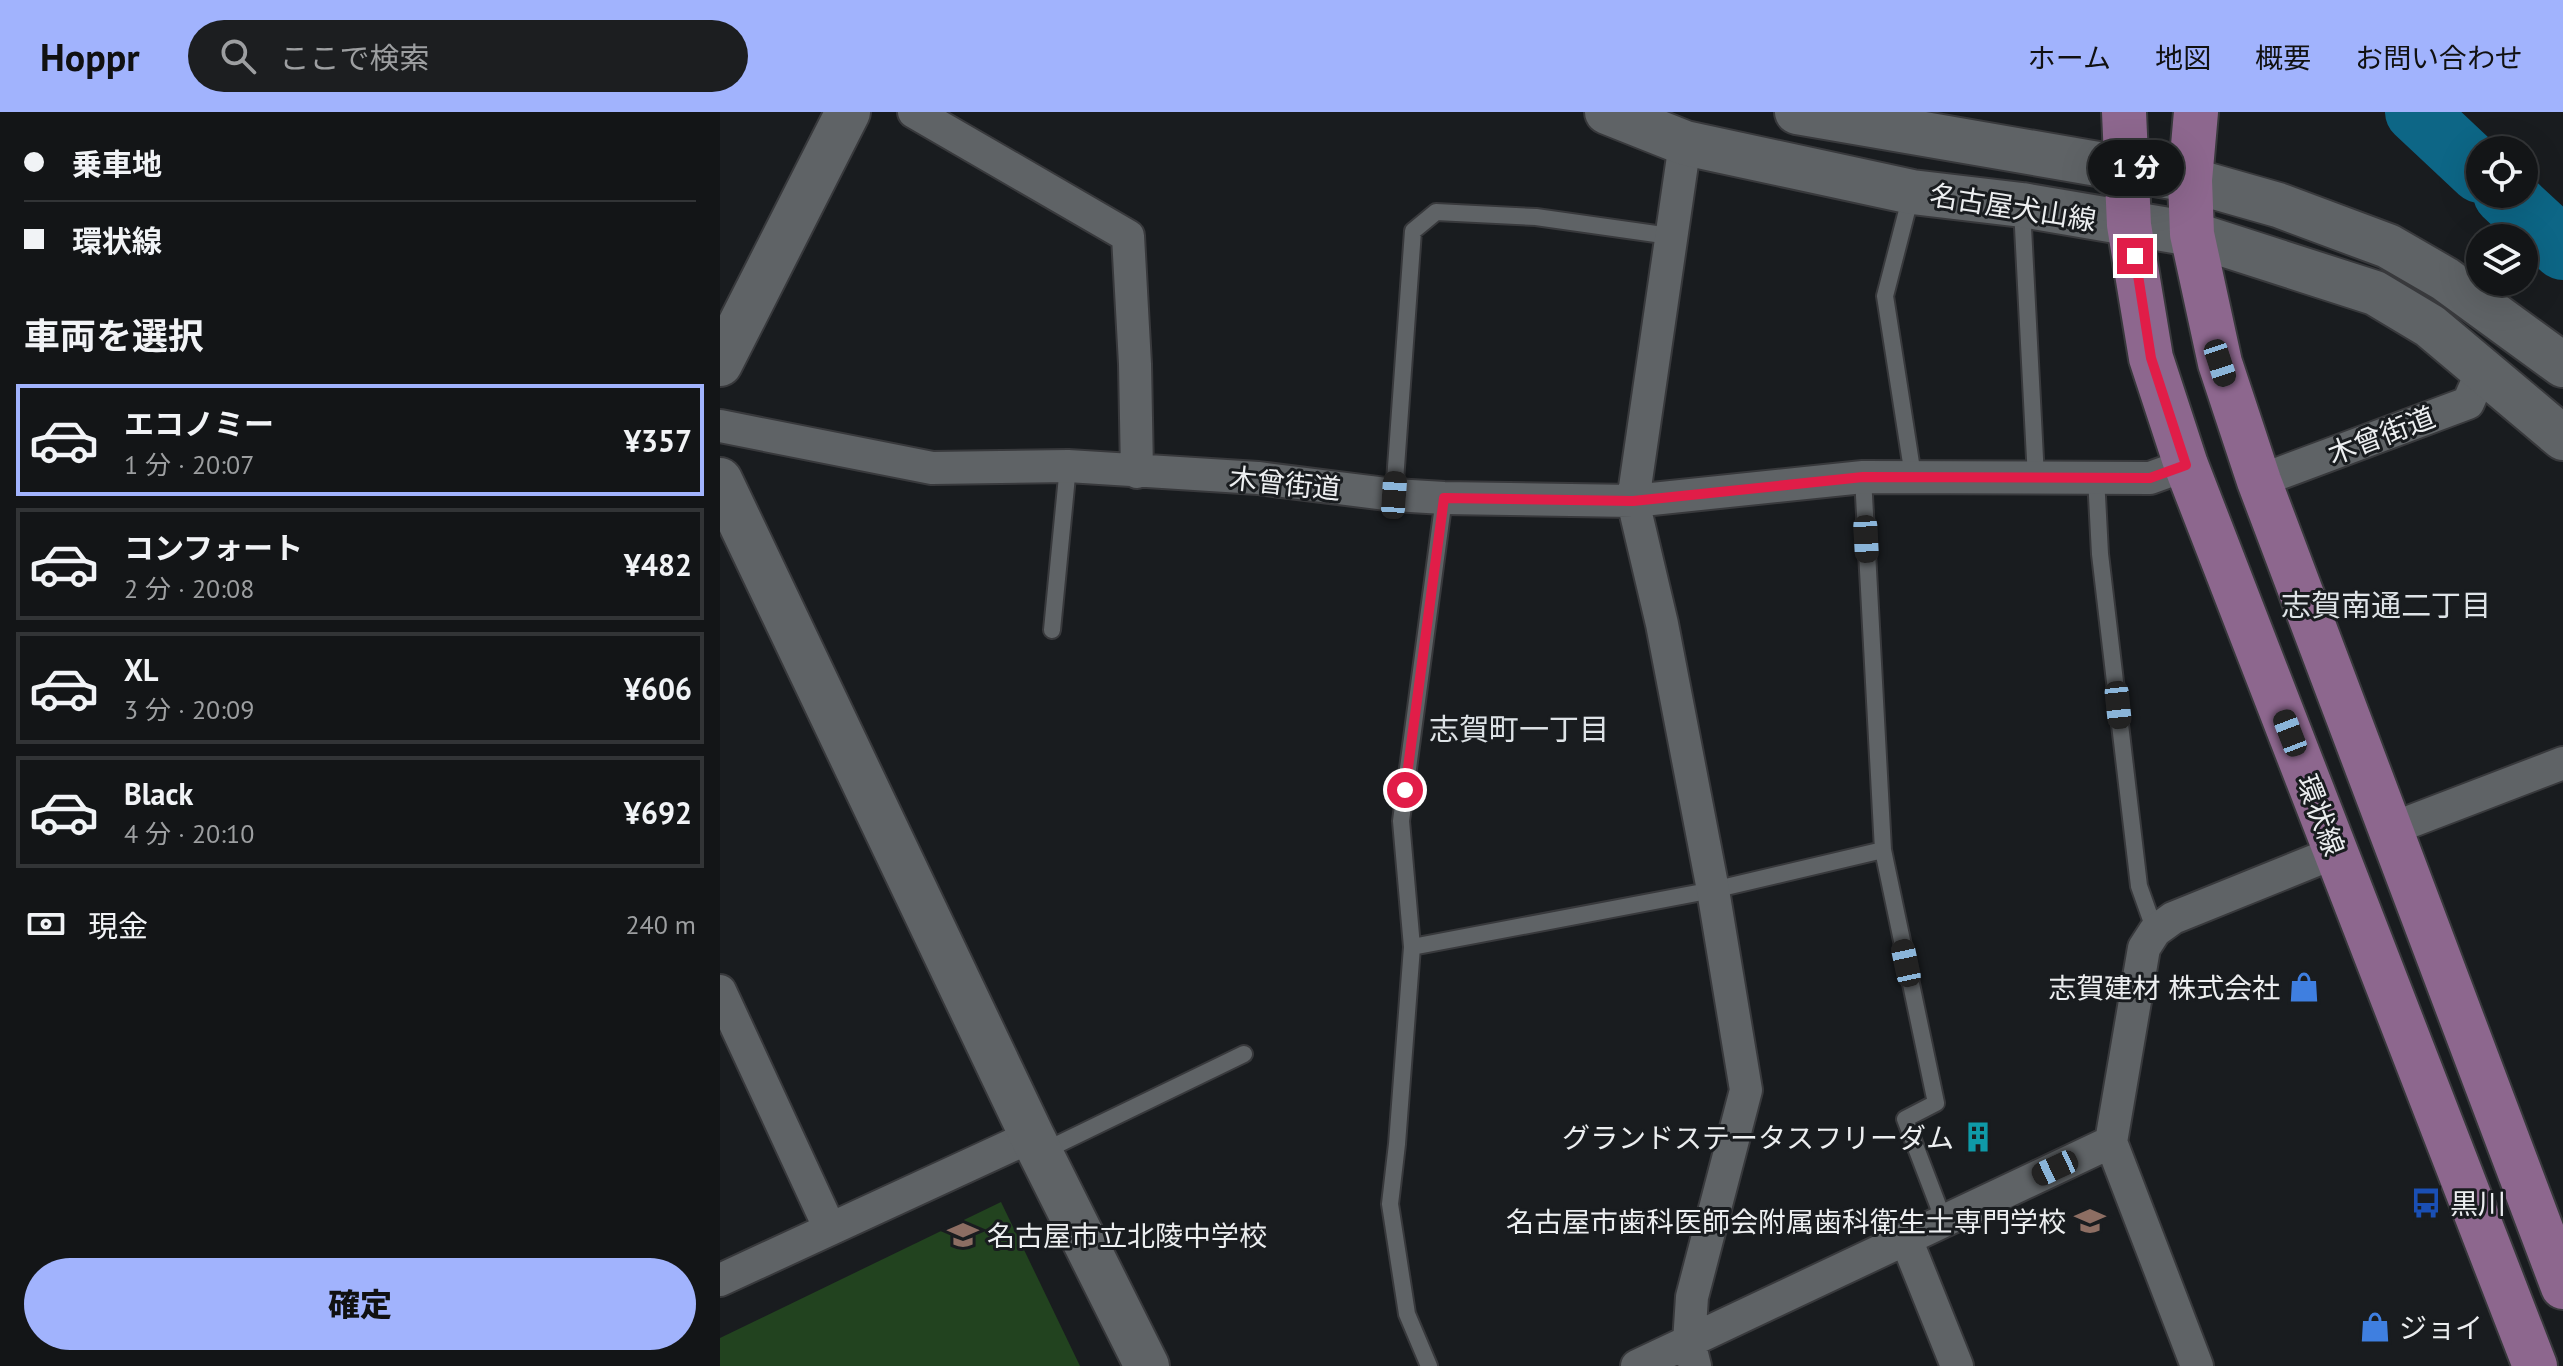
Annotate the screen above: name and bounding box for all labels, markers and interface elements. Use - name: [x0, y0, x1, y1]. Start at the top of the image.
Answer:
- search box: [188, 20, 748, 92]
- text: Hoppr: [40, 32, 140, 81]
- icon: search: [216, 34, 260, 78]
- text: ここで検索: [280, 38, 430, 77]
- text: ホーム: [2028, 39, 2111, 76]
- text: 地図: [2155, 39, 2211, 76]
- text: 概要: [2255, 39, 2311, 76]
- text: お問い合わせ: [2355, 39, 2523, 76]
- map controls: [2466, 136, 2538, 296]
- button: locate: [2466, 136, 2538, 208]
- callout: 1 分: [2087, 140, 2183, 196]
- text: 乗車地: [72, 144, 162, 183]
- text: 1 分: [2112, 151, 2160, 184]
- street label: 名古屋犬山線: [1927, 176, 2099, 238]
- text: 環状線: [72, 221, 162, 260]
- button: layers: [2466, 224, 2538, 296]
- route end: [2117, 238, 2153, 274]
- text: 車両を選択: [24, 312, 204, 359]
- car: [2201, 336, 2239, 390]
- street label: 木曾街道: [2322, 398, 2440, 472]
- icon: car: [28, 404, 100, 476]
- text: エコノミー: [124, 404, 274, 443]
- text: ¥357: [624, 421, 692, 460]
- text: 1 分 · 20:07: [124, 448, 254, 481]
- street label: 木曾街道: [1227, 459, 1343, 507]
- car: [1380, 470, 1408, 520]
- car: [1853, 514, 1879, 564]
- icon: car: [28, 528, 100, 600]
- text: コンフォート: [124, 528, 303, 567]
- text: ¥482: [624, 545, 692, 584]
- text: 2 分 · 20:08: [124, 572, 254, 605]
- district label: 志賀南通二丁目: [2281, 585, 2491, 624]
- text: XL: [124, 650, 158, 689]
- icon: car: [28, 652, 100, 724]
- text: ¥606: [624, 669, 692, 708]
- car: [2104, 680, 2132, 730]
- text: 3 分 · 20:09: [124, 693, 254, 726]
- car: [2270, 706, 2310, 760]
- district label: 志賀町一丁目: [1429, 709, 1609, 748]
- street label: 環状線: [2289, 769, 2353, 861]
- route start: [1387, 772, 1423, 808]
- text: Black: [124, 774, 193, 813]
- icon: car: [28, 776, 100, 848]
- text: ¥692: [624, 793, 692, 832]
- text: 4 分 · 20:10: [124, 817, 254, 850]
- icon: cash: [24, 902, 68, 946]
- text: 現金: [88, 906, 148, 945]
- text: 240 m: [625, 908, 696, 941]
- car: [1889, 937, 1923, 989]
- place label: 志賀建材 株式会社: [2049, 969, 2280, 1006]
- shop icon: 志賀建材 株式会社: [2287, 970, 2321, 1004]
- place label: グランドステータスフリーダム: [1562, 1119, 1954, 1156]
- building icon: グランドステータスフリーダム: [1961, 1120, 1995, 1154]
- car: [2028, 1147, 2082, 1189]
- place label: 黒川: [2450, 1185, 2506, 1222]
- bus stop icon: 黒川: [2409, 1186, 2443, 1220]
- place label: 名古屋市歯科医師会附属歯科衛生士専門学校: [1506, 1203, 2066, 1240]
- school or university icon: 名古屋市歯科医師会附属歯科衛生士専門学校: [2073, 1204, 2107, 1238]
- place label: 名古屋市立北陵中学校: [987, 1217, 1267, 1254]
- school or university icon: 名古屋市立北陵中学校: [946, 1218, 980, 1252]
- button: 確定: [24, 1258, 696, 1350]
- place label: ジョイ: [2399, 1309, 2483, 1346]
- shop icon: ジョイ: [2358, 1310, 2392, 1344]

